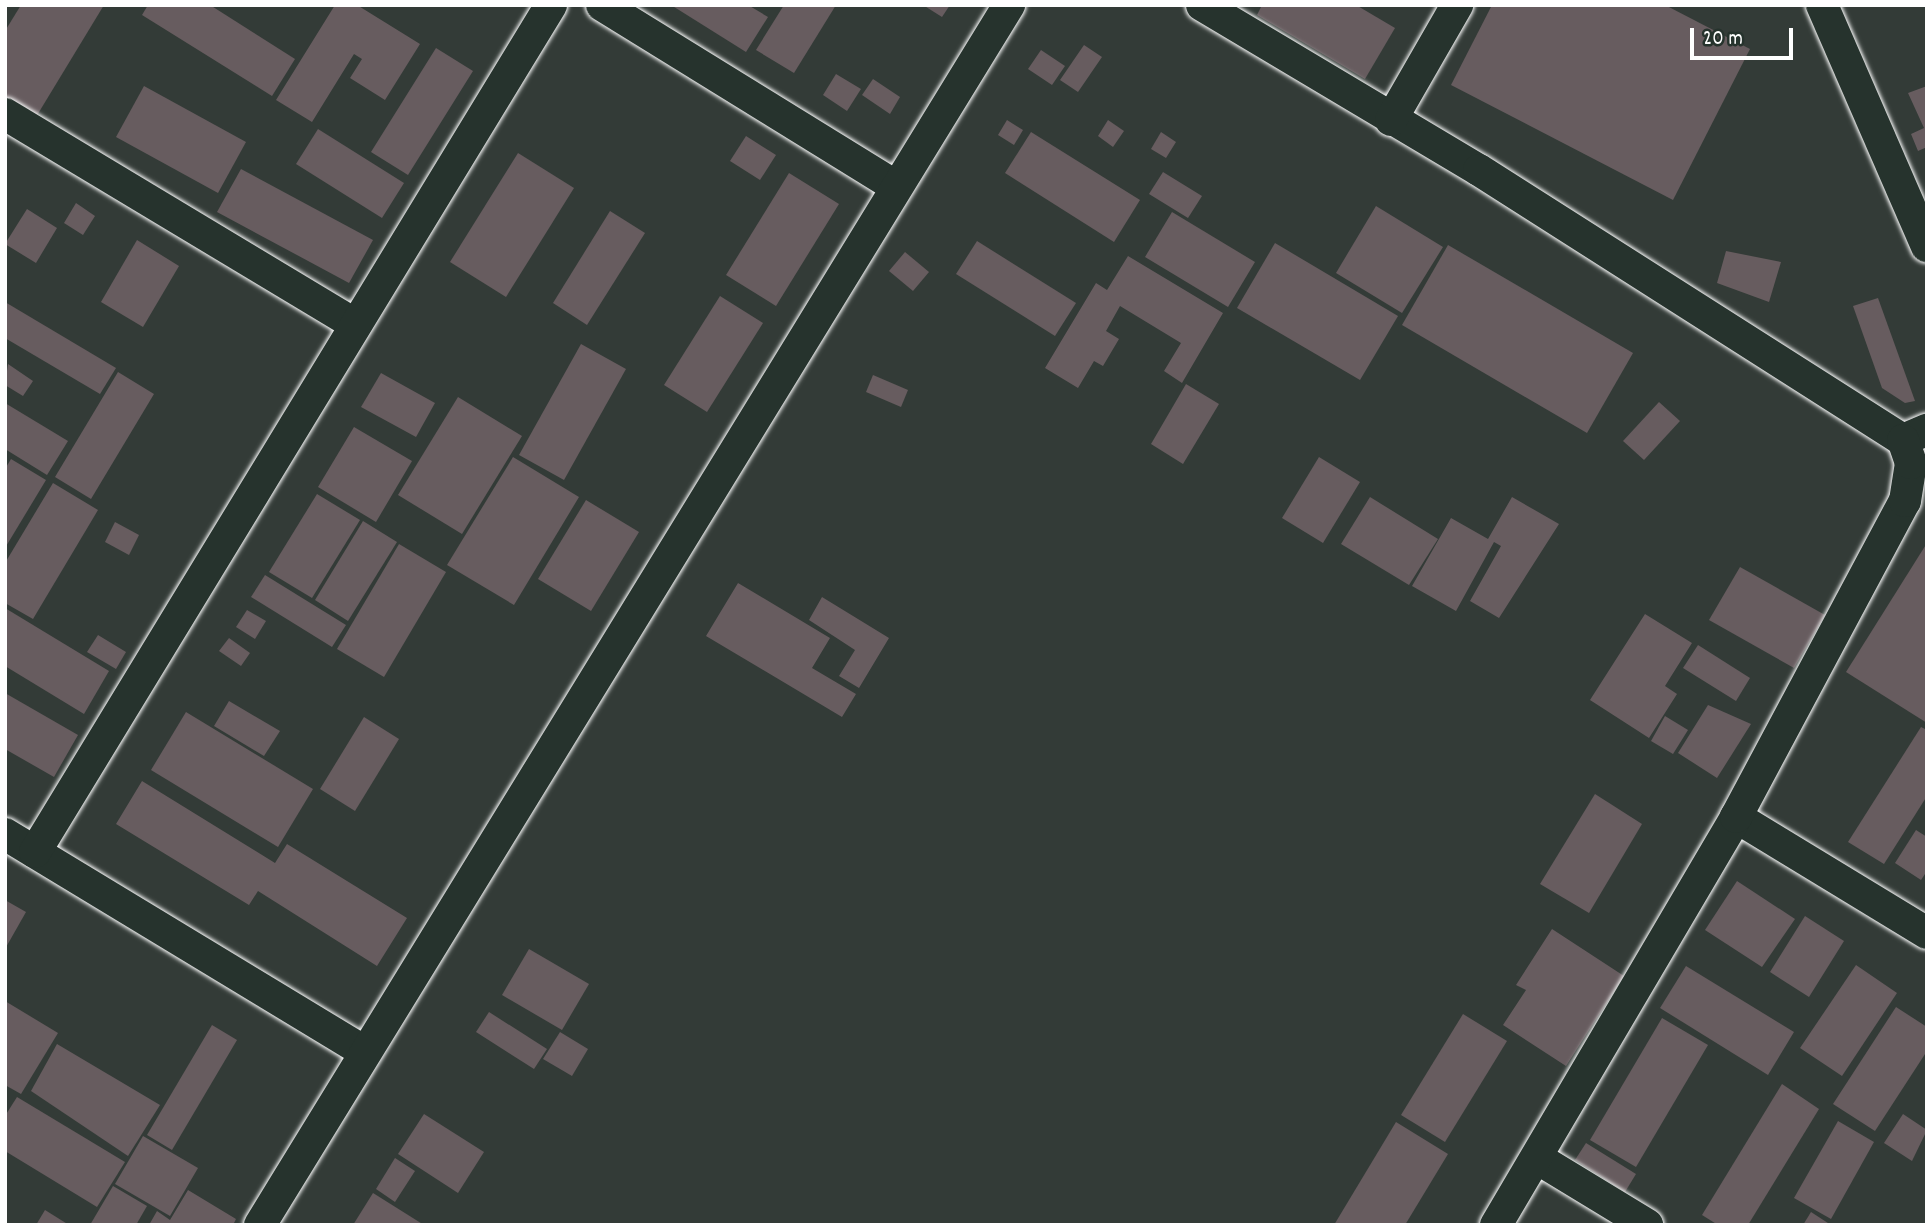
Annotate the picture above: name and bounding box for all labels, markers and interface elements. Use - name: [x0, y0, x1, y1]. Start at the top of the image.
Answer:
- scale bar: [1694, 14, 1797, 58]
- text: 20 m: [1703, 25, 1743, 55]

